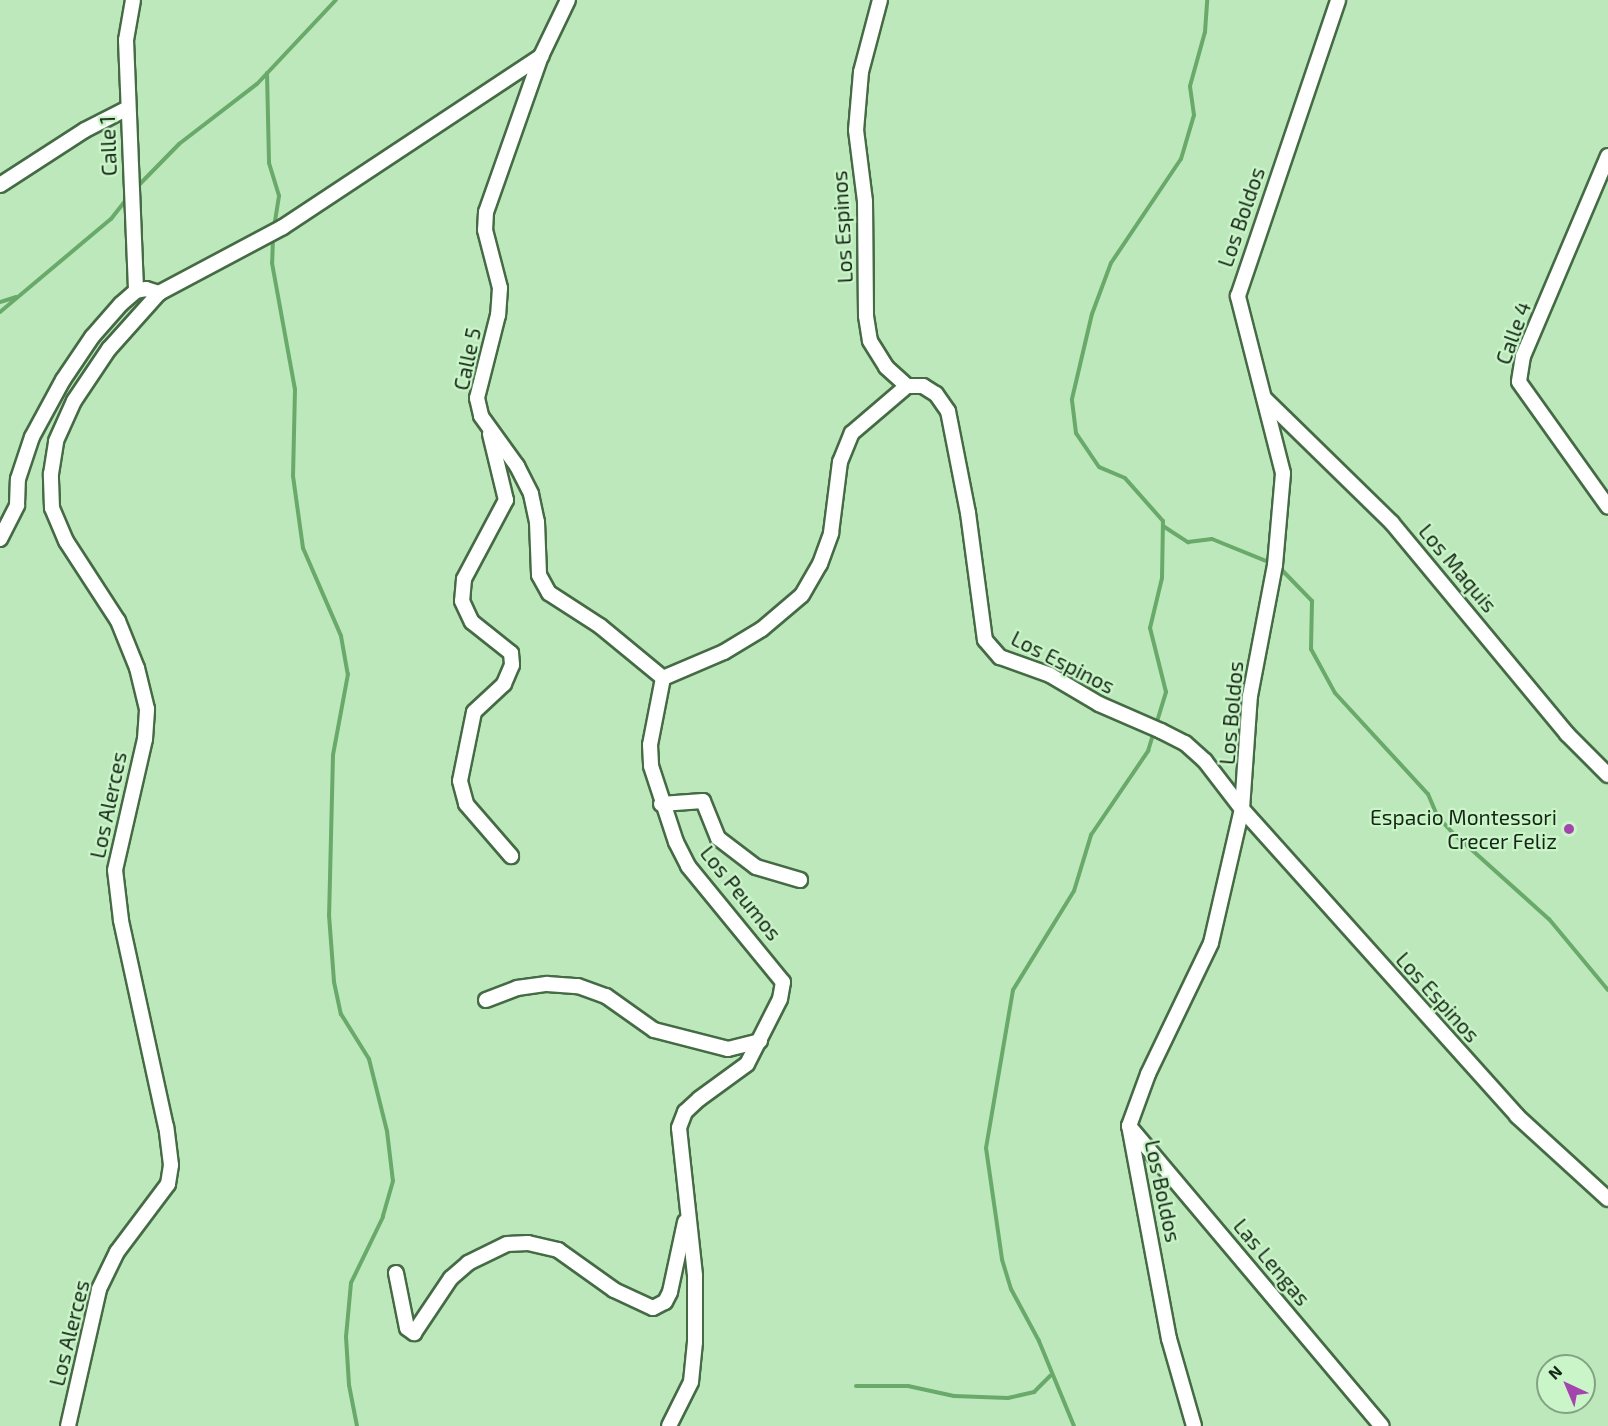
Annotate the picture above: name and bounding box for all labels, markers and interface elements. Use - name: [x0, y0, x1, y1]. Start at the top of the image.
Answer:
- street label: Calle 1: [94, 115, 122, 177]
- street label: Los Boldos: [1212, 164, 1270, 270]
- street label: Los Espinos: [826, 170, 858, 284]
- street label: Calle 4: [1490, 298, 1536, 368]
- street label: Calle 5: [448, 325, 486, 393]
- street label: Los Maquis: [1414, 519, 1502, 617]
- street label: Los Espinos: [1007, 625, 1119, 699]
- street label: Los Boldos: [1214, 660, 1248, 766]
- street label: Los Alerces: [84, 749, 132, 861]
- place label: Espacio Montessori Crecer Feliz: [1370, 804, 1557, 854]
- marker: Espacio Montessori Crecer Feliz: [1562, 822, 1576, 836]
- street label: Los Peumos: [695, 841, 787, 945]
- street label: Los Espinos: [1391, 947, 1485, 1047]
- street label: Los Boldos: [1140, 1138, 1186, 1244]
- street label: Las Lengas: [1228, 1213, 1316, 1311]
- street label: Los Alerces: [44, 1277, 94, 1389]
- north arrow: [1536, 1354, 1596, 1414]
- text: N: [1544, 1361, 1565, 1383]

